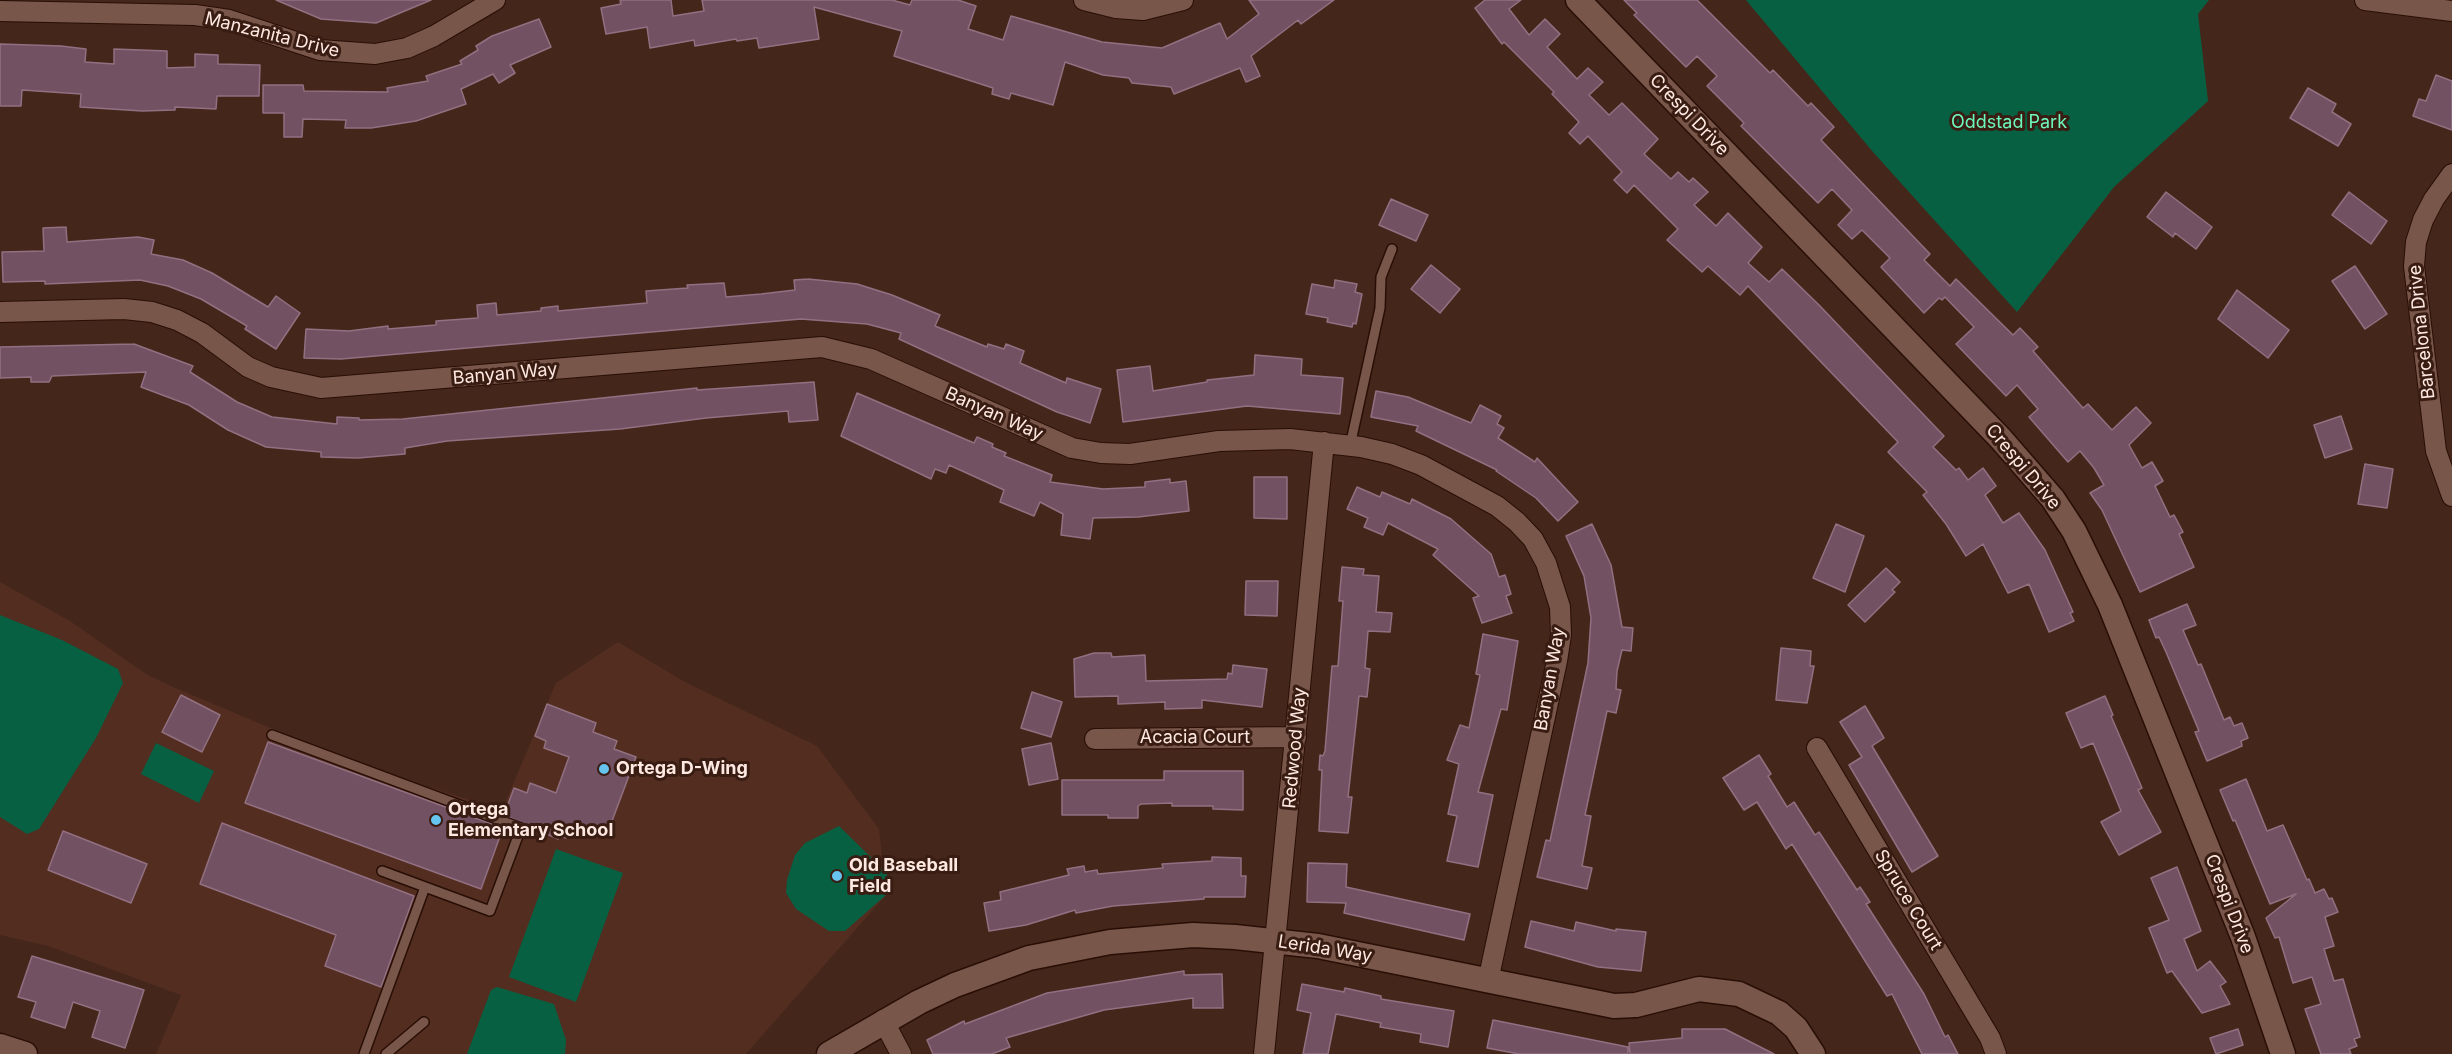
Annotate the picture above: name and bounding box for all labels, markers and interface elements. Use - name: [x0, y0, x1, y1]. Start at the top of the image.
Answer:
- street label: Manzanita Drive: [203, 8, 341, 62]
- street label: Crespi Drive: [1645, 70, 1733, 160]
- park label: Oddstad Park: [1951, 112, 2067, 134]
- street label: Barcelona Drive: [2404, 264, 2440, 400]
- street label: Banyan Way: [452, 359, 558, 389]
- street label: Banyan Way: [942, 383, 1046, 445]
- street label: Crespi Drive: [1981, 420, 2065, 514]
- street label: Banyan Way: [1530, 625, 1570, 733]
- street label: Redwood Way: [1279, 686, 1311, 810]
- street label: Acacia Court: [1140, 727, 1250, 749]
- place label: Ortega D-Wing: [616, 758, 748, 780]
- marker: Ortega D-Wing: [597, 762, 611, 776]
- place label: Ortega Elementary School: [448, 799, 613, 842]
- marker: Ortega Elementary School: [429, 813, 443, 827]
- street label: Spruce Court: [1870, 846, 1946, 954]
- street label: Crespi Drive: [2200, 851, 2258, 957]
- place label: Old Baseball Field: [849, 855, 958, 898]
- marker: Old Baseball Field: [830, 869, 844, 883]
- street label: Lerida Way: [1276, 931, 1374, 967]

